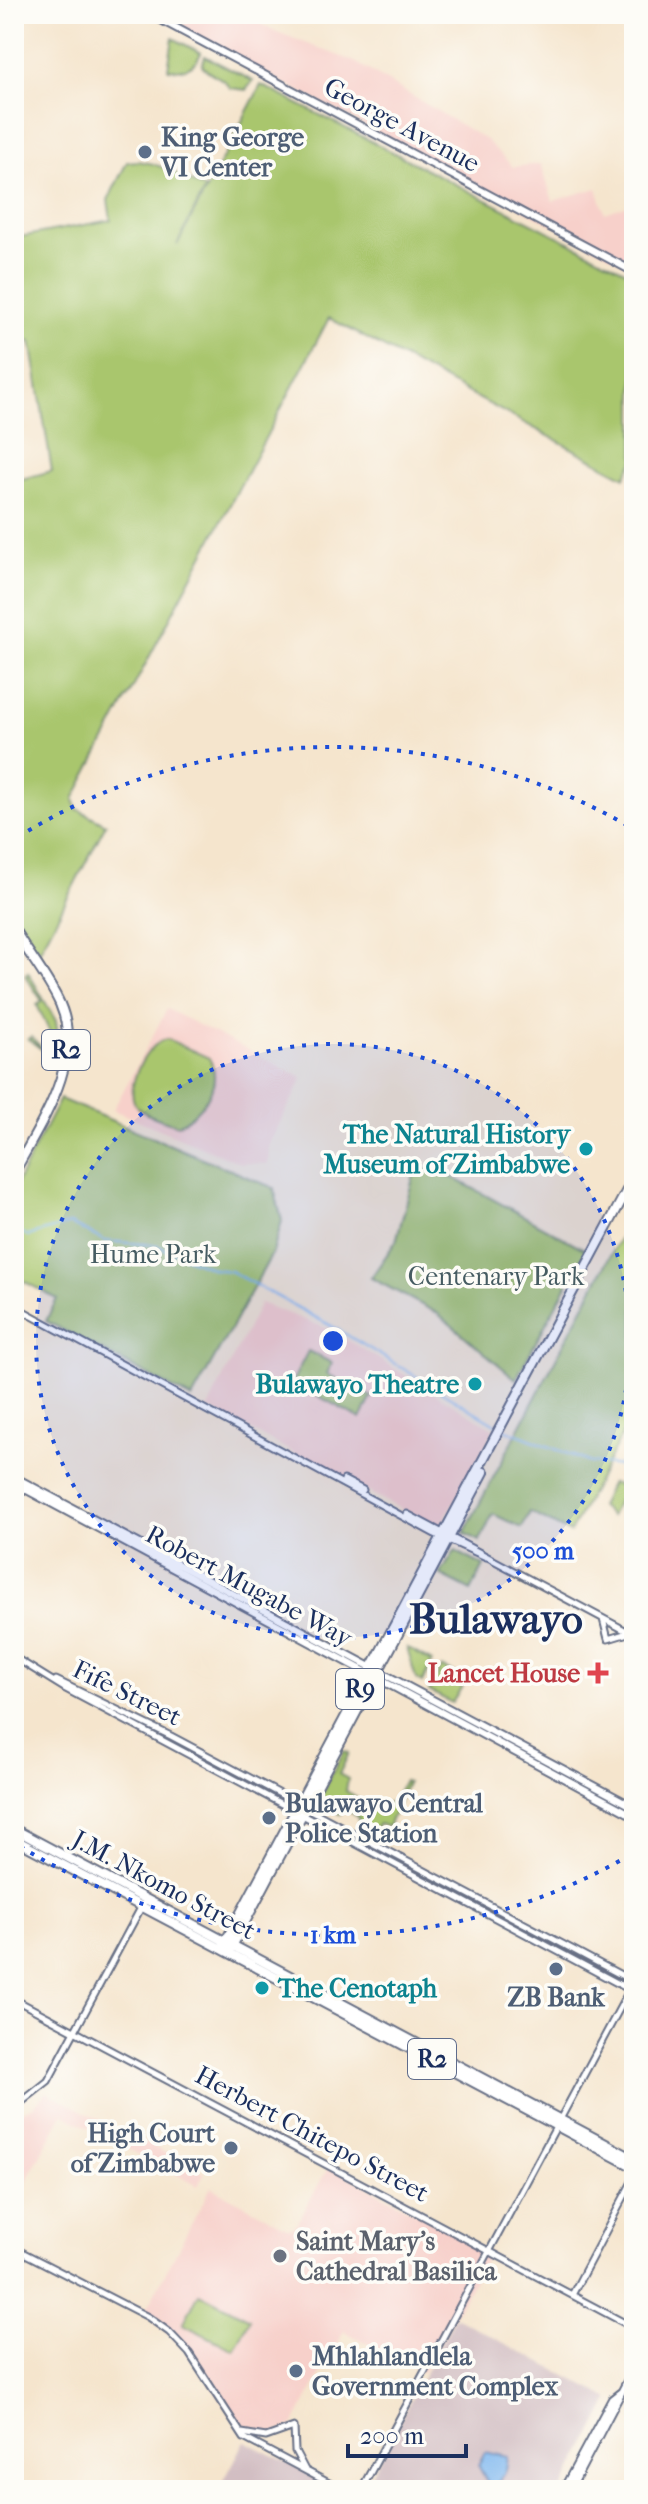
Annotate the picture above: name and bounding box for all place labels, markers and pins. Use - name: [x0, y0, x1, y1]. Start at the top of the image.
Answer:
- place label: King George VI Center: [160, 122, 304, 183]
- marker: King George VI Center: [136, 143, 154, 161]
- place label: The Natural History Museum of Zimbabwe: [323, 1119, 572, 1180]
- marker: The Natural History Museum of Zimbabwe: [577, 1140, 595, 1158]
- centre of rings: [319, 1327, 347, 1355]
- place label: Bulawayo Theatre: [255, 1369, 459, 1400]
- marker: Bulawayo Theatre: [466, 1375, 484, 1393]
- place label: Lancet House: [428, 1658, 580, 1689]
- marker: Lancet House: [587, 1662, 609, 1684]
- place label: Bulawayo Central Police Station: [285, 1788, 484, 1849]
- marker: Bulawayo Central Police Station: [260, 1809, 278, 1827]
- marker: ZB Bank: [547, 1960, 565, 1978]
- place label: The Cenotaph: [277, 1973, 438, 2004]
- marker: The Cenotaph: [253, 1979, 271, 1997]
- place label: ZB Bank: [507, 1982, 606, 2013]
- place label: High Court of Zimbabwe: [71, 2118, 216, 2179]
- marker: High Court of Zimbabwe: [222, 2139, 240, 2157]
- place label: Saint Mary's Cathedral Basilica: [296, 2226, 498, 2287]
- marker: Saint Mary's Cathedral Basilica: [271, 2247, 289, 2265]
- place label: Mhlahlandlela Government Complex: [312, 2341, 558, 2402]
- marker: Mhlahlandlela Government Complex: [287, 2362, 305, 2380]

